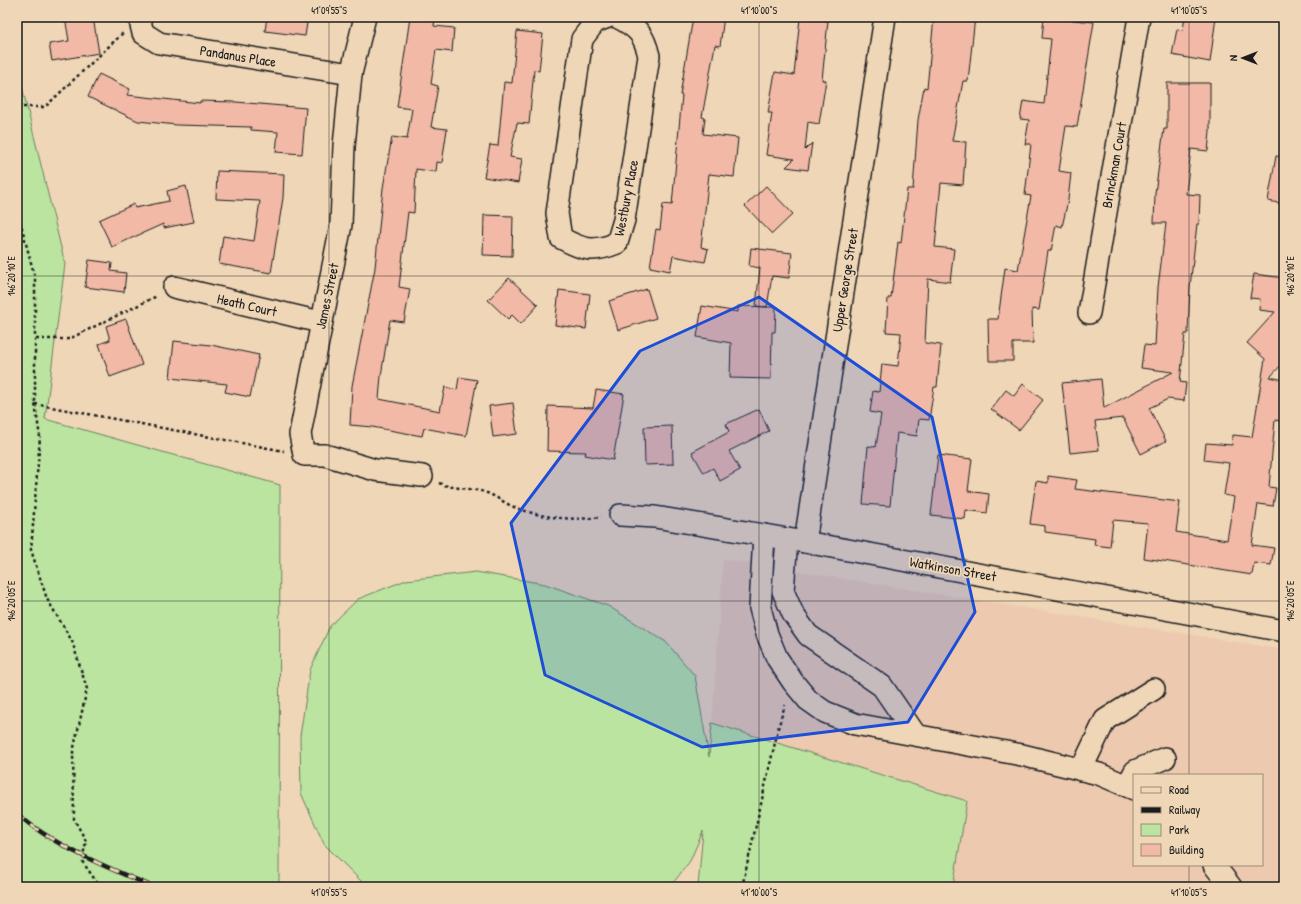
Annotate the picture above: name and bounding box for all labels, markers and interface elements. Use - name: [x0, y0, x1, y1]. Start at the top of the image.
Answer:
- text: 41°09'55"S: [311, 4, 347, 17]
- text: 41°10'00"S: [741, 4, 777, 17]
- text: 41°10'05"S: [1171, 4, 1207, 17]
- north arrow: [1223, 38, 1263, 78]
- street label: Pandanus Place: [199, 40, 278, 71]
- text: N: [1226, 55, 1240, 61]
- street label: Brinckman Court: [1097, 120, 1130, 209]
- street label: Westbury Place: [609, 158, 643, 238]
- street label: Upper George Street: [827, 227, 863, 333]
- text: 146°20'10"E: [5, 255, 18, 296]
- text: 146°20'10"E: [1284, 255, 1297, 296]
- street label: James Street: [310, 261, 343, 331]
- street label: Heath Court: [215, 288, 279, 321]
- street label: Watkinson Street: [908, 552, 998, 585]
- text: 146°20'05"E: [5, 580, 18, 621]
- text: 146°20'05"E: [1284, 580, 1297, 621]
- legend: [1133, 774, 1263, 866]
- text: Road: [1169, 781, 1189, 798]
- text: Railway: [1169, 801, 1200, 818]
- text: Park: [1169, 821, 1189, 838]
- text: Building: [1169, 841, 1204, 858]
- text: 41°09'55"S: [311, 886, 347, 899]
- text: 41°10'00"S: [741, 886, 777, 899]
- text: 41°10'05"S: [1171, 886, 1207, 899]

